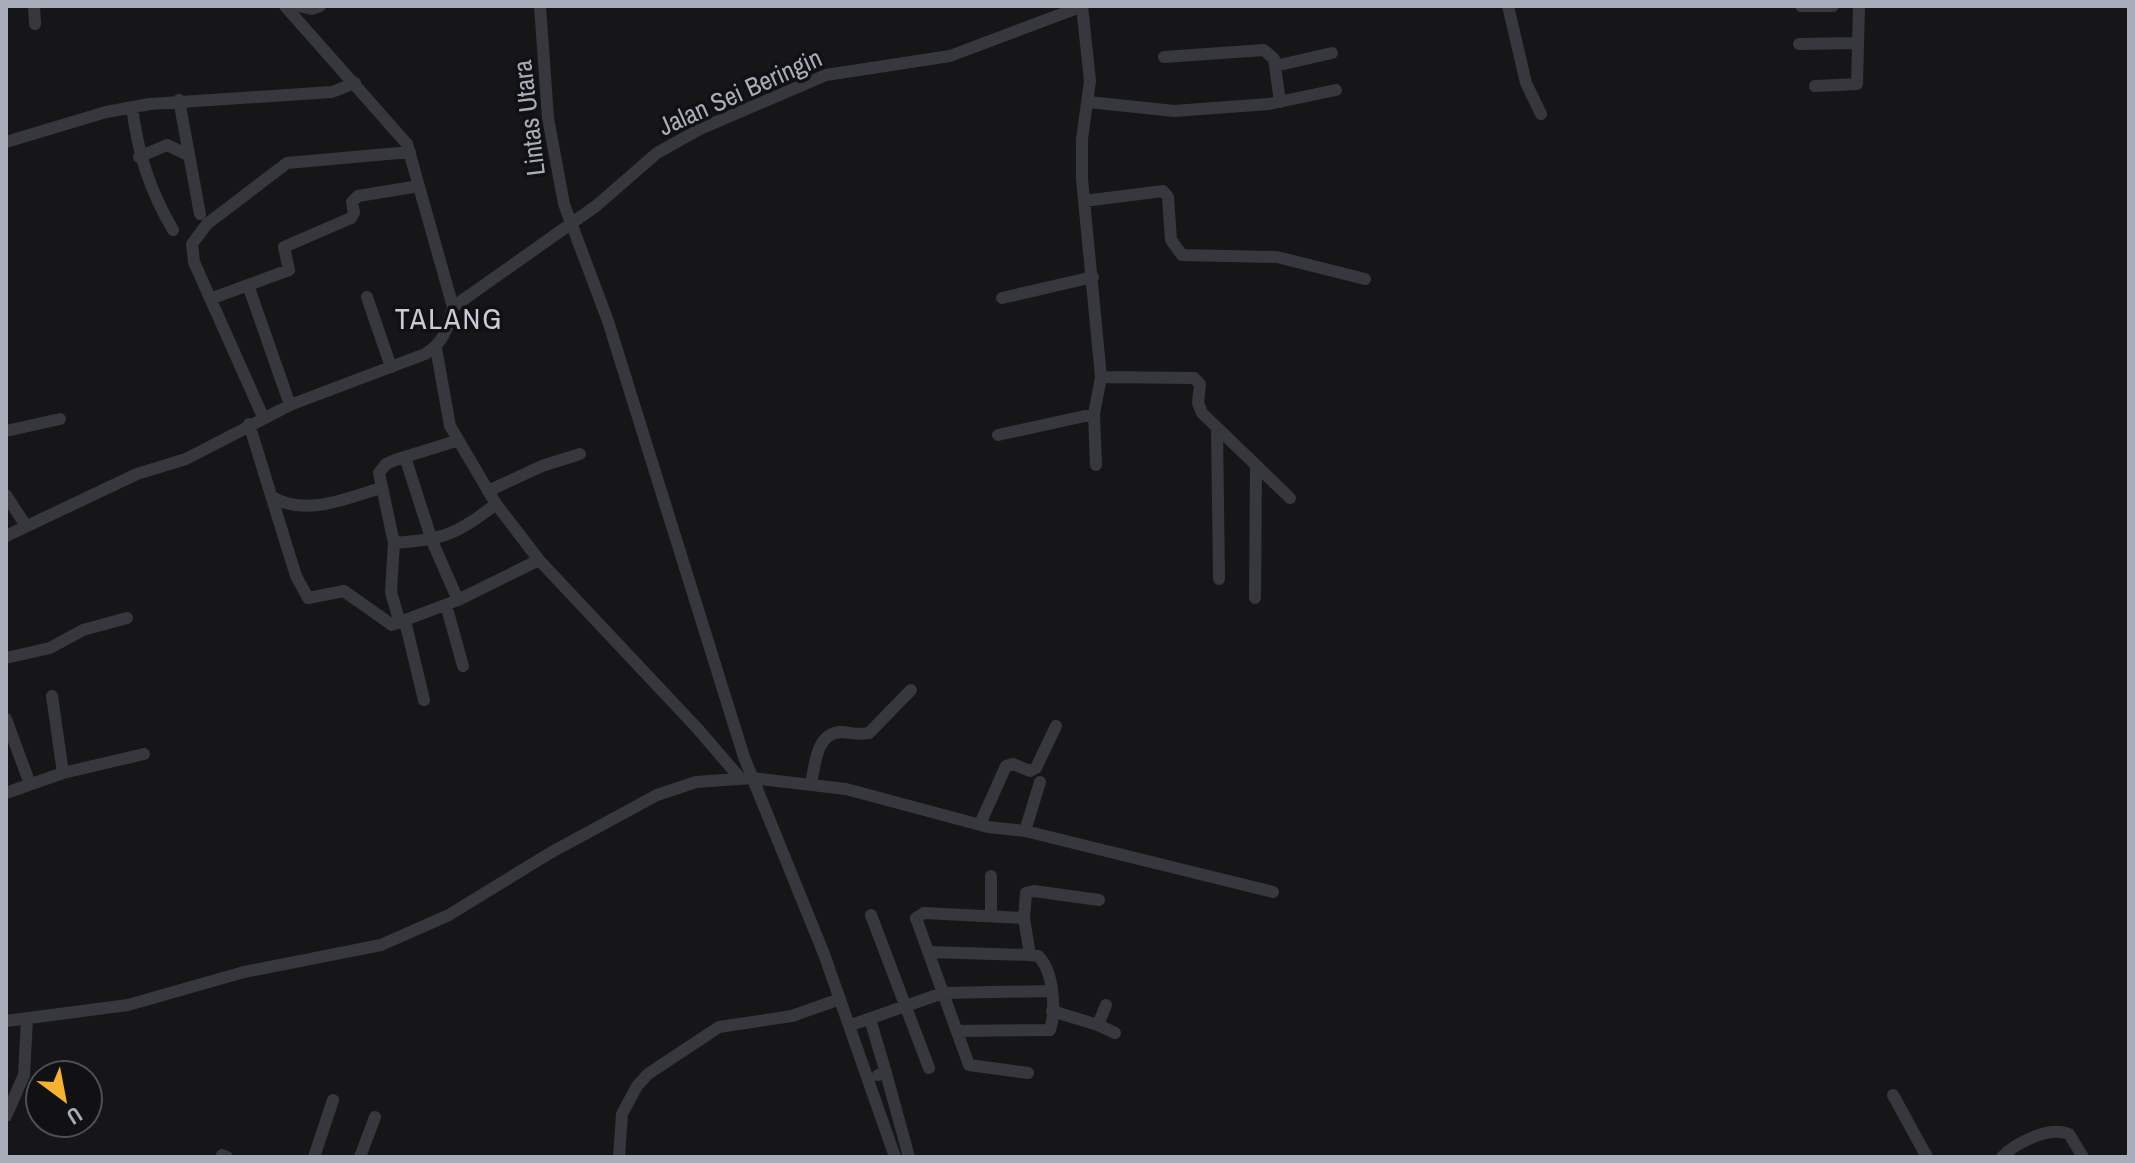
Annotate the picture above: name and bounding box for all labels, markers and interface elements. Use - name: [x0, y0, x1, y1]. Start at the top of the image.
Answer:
- street label: Jalan Sei Beringin: [653, 40, 827, 143]
- street label: Lintas Utara: [504, 58, 553, 178]
- district label: TALANG: [395, 298, 503, 338]
- north arrow: [24, 1059, 104, 1139]
- text: U: [61, 1100, 88, 1132]

